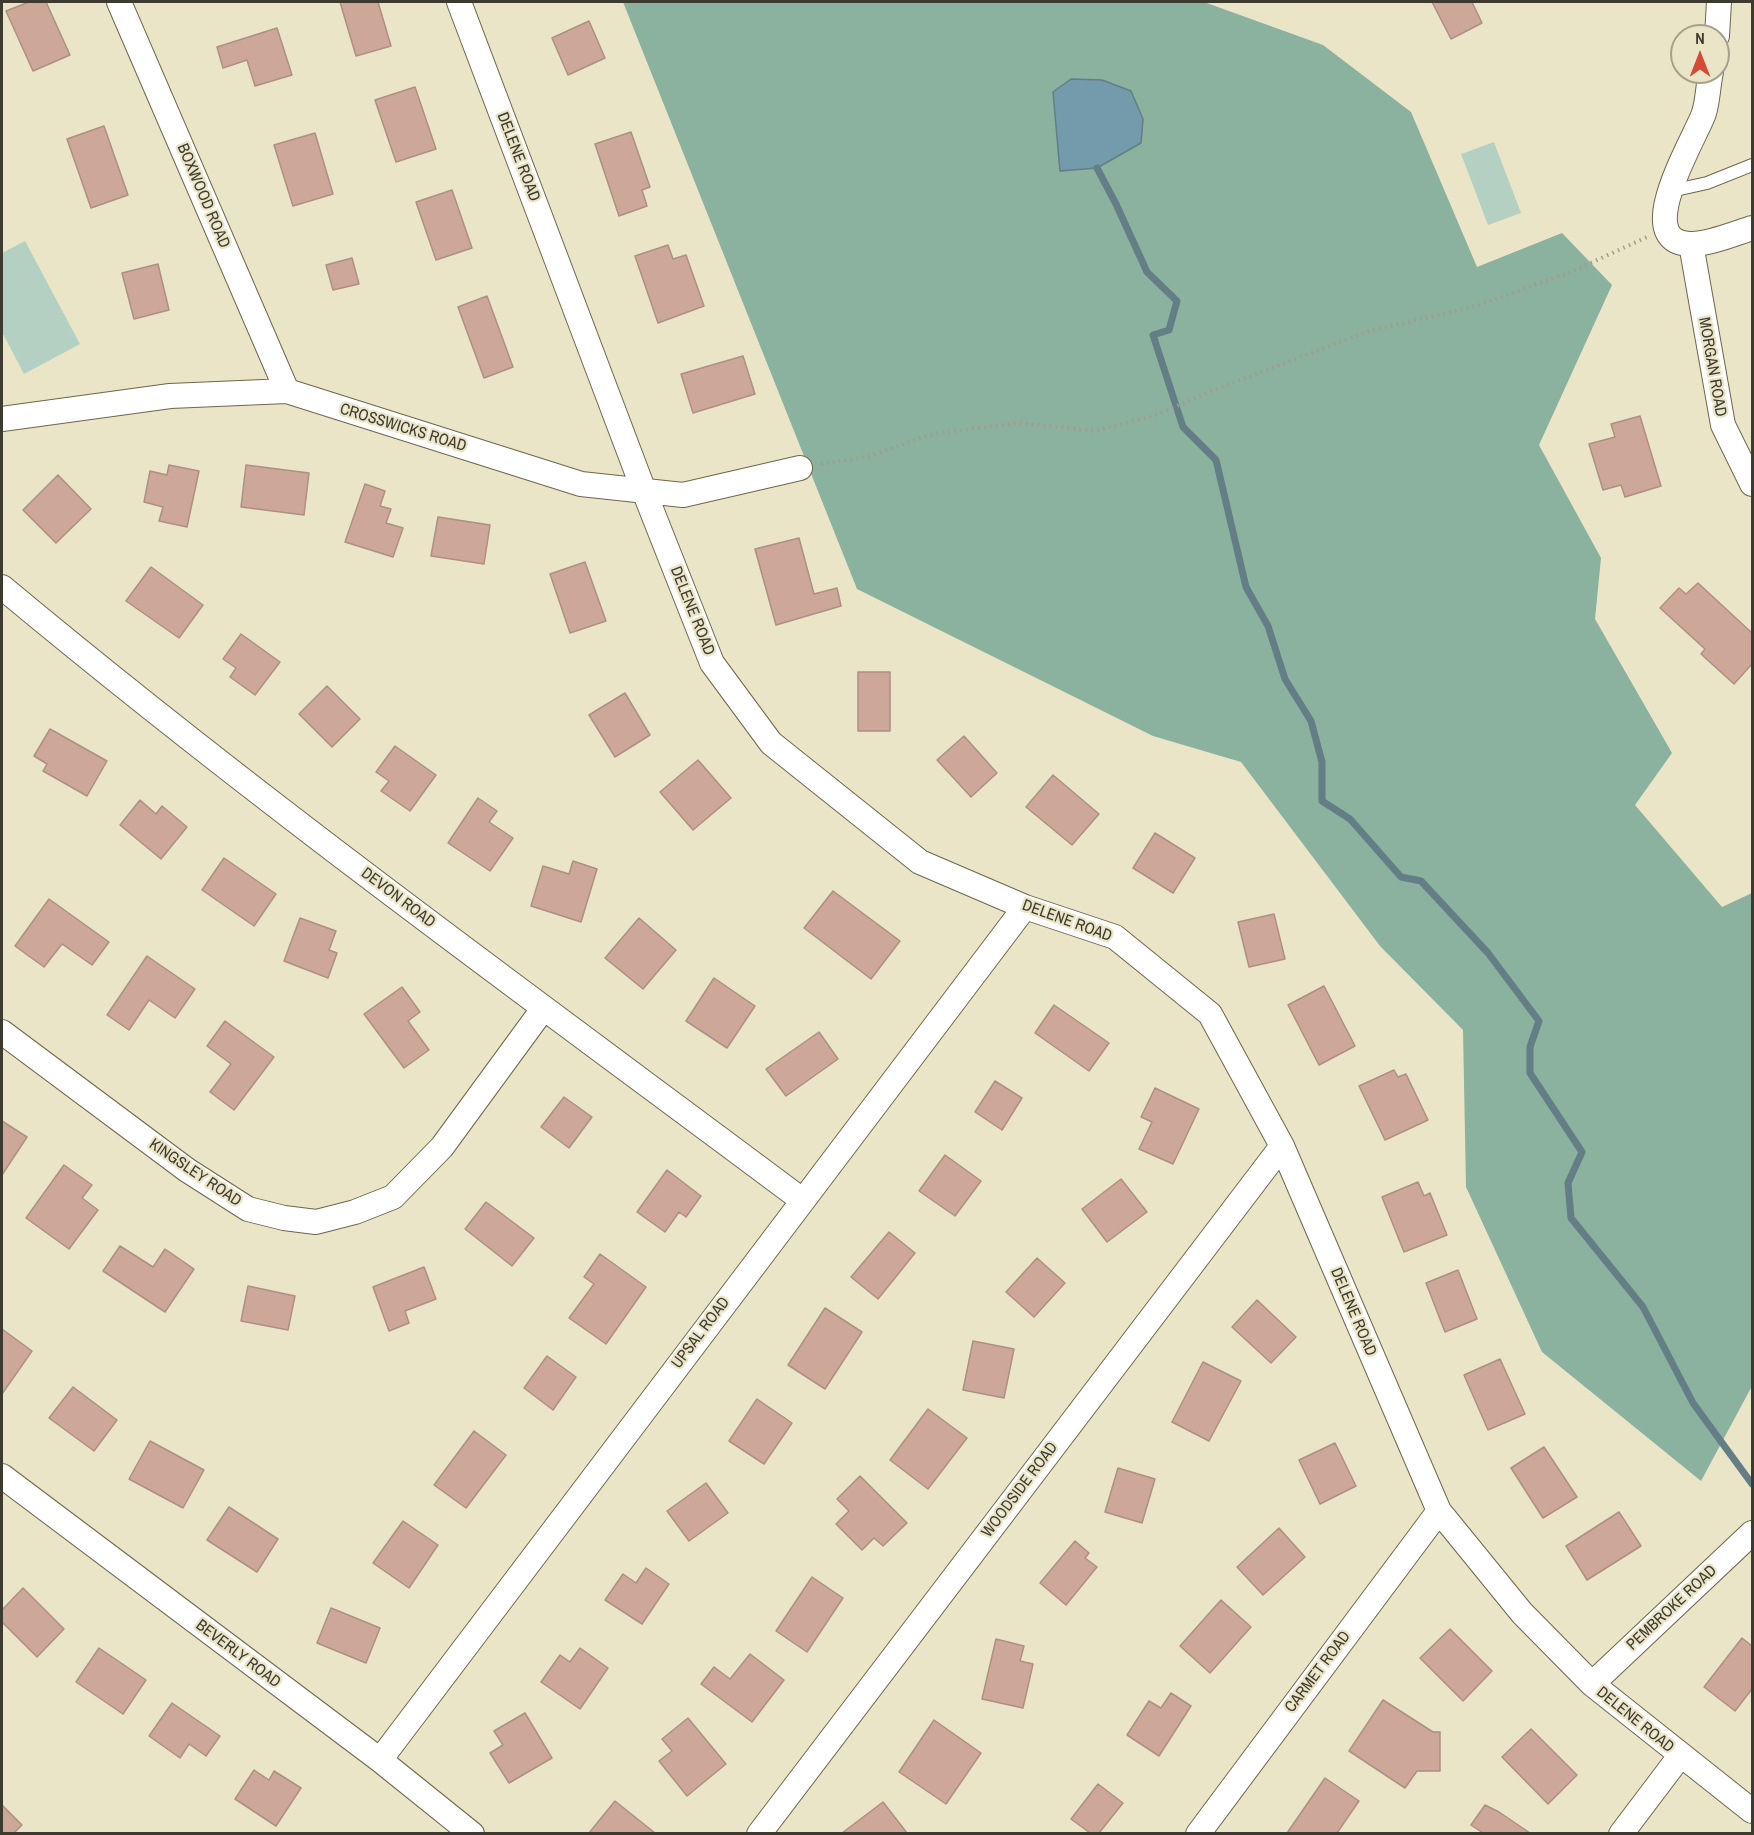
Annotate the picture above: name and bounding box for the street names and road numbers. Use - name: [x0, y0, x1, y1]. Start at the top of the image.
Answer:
- street label: DELENE ROAD: [492, 110, 544, 204]
- street label: BOXWOOD ROAD: [172, 141, 234, 251]
- street label: MORGAN ROAD: [1694, 316, 1730, 418]
- street label: CROSSWICKS ROAD: [337, 400, 469, 456]
- street label: DELENE ROAD: [665, 564, 719, 658]
- street label: DEVON ROAD: [357, 864, 439, 932]
- street label: DELENE ROAD: [1020, 896, 1114, 946]
- street label: KINGSLEY ROAD: [145, 1135, 245, 1211]
- street label: DELENE ROAD: [1326, 1265, 1380, 1359]
- street label: UPSAL ROAD: [668, 1293, 734, 1373]
- street label: WOODSIDE ROAD: [978, 1439, 1062, 1541]
- street label: PEMBROKE ROAD: [1623, 1561, 1721, 1655]
- street label: BEVERLY ROAD: [192, 1616, 284, 1692]
- street label: CARMET ROAD: [1281, 1628, 1355, 1716]
- street label: DELENE ROAD: [1592, 1683, 1678, 1757]

